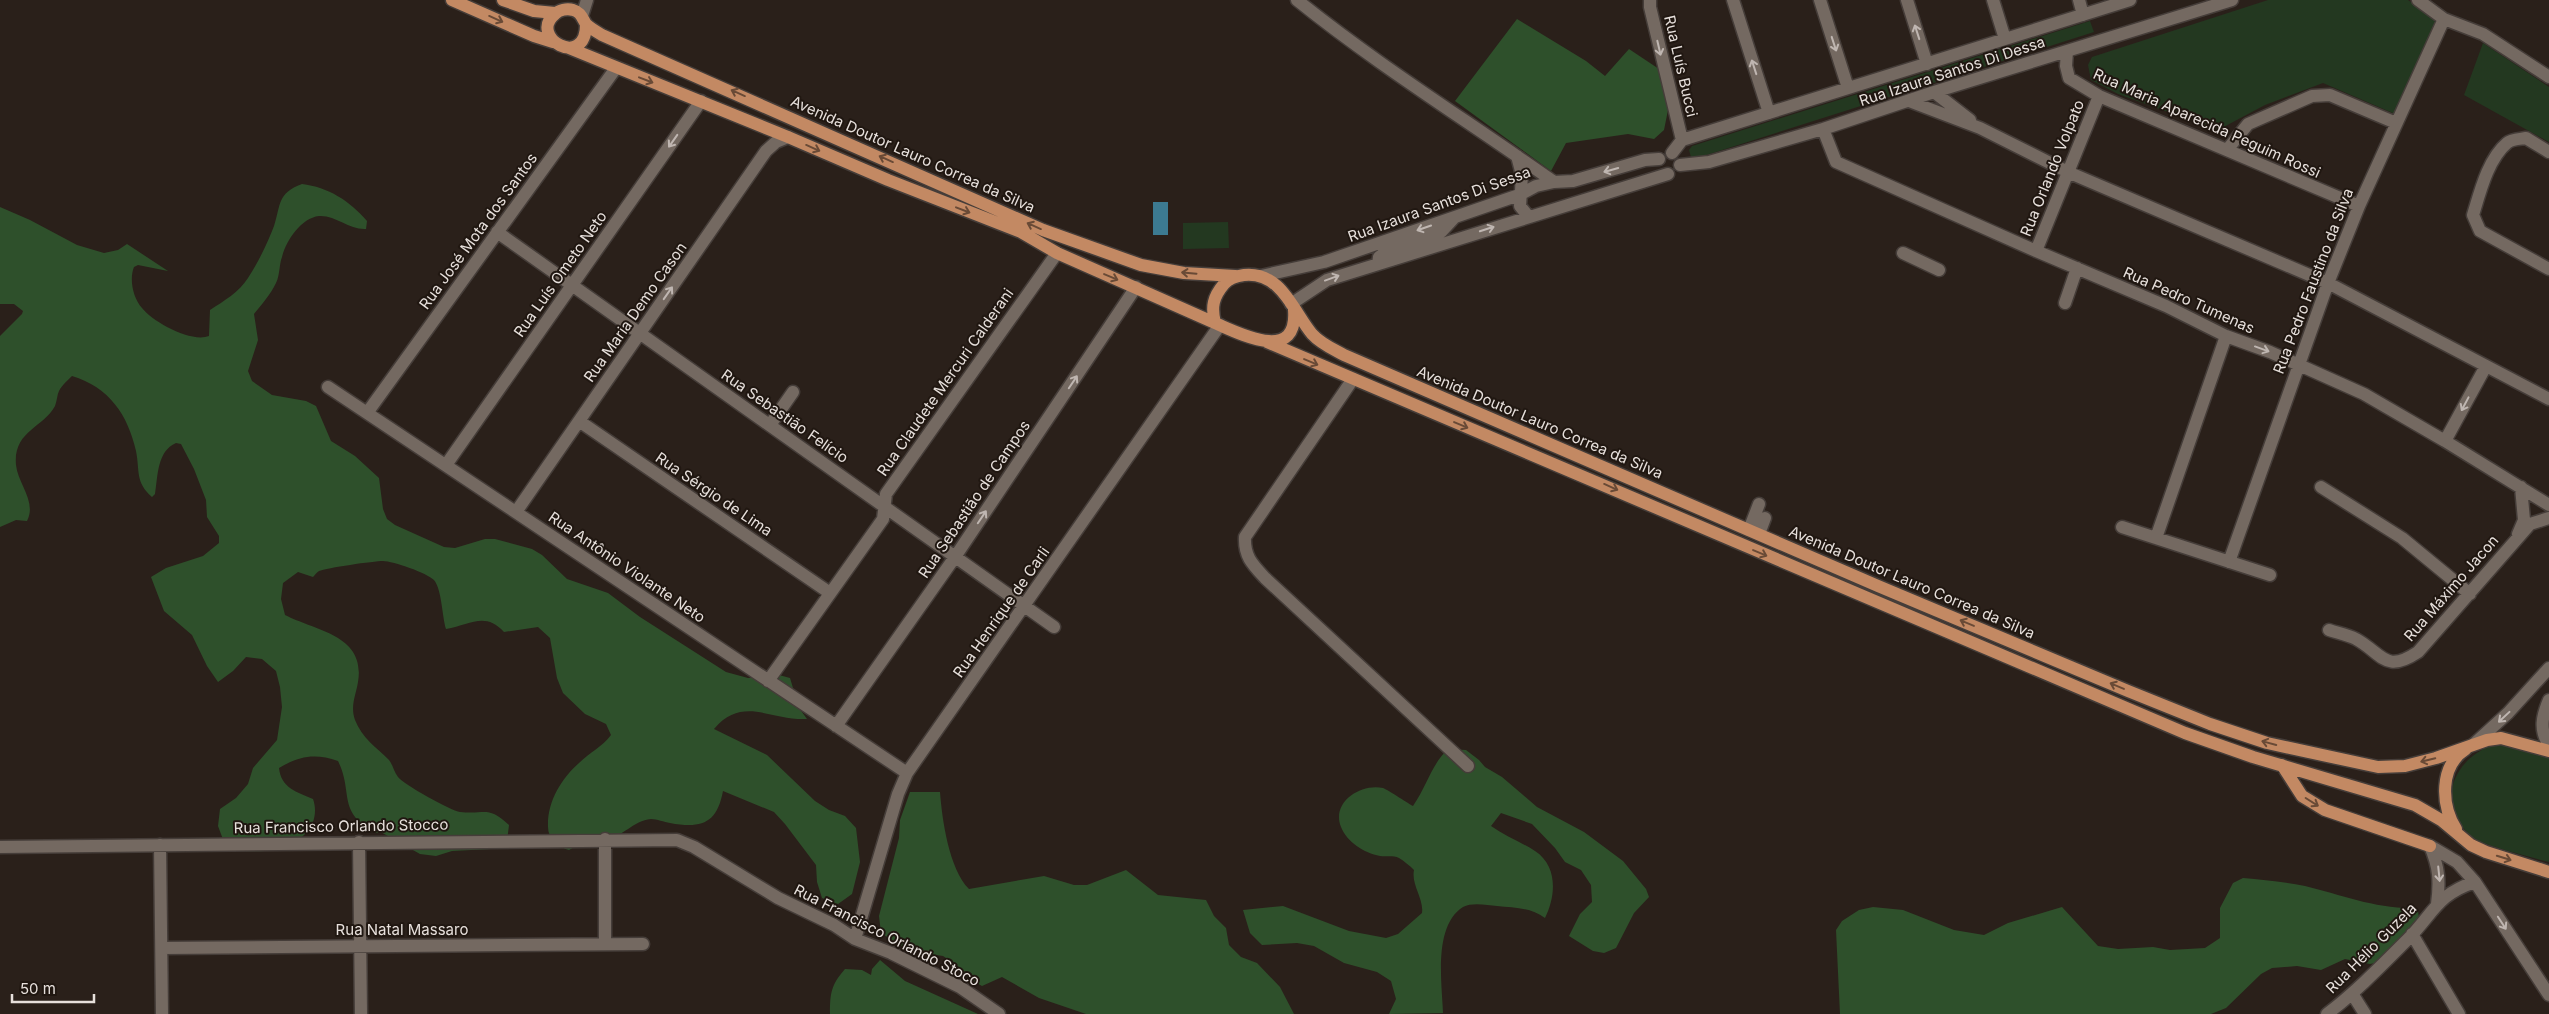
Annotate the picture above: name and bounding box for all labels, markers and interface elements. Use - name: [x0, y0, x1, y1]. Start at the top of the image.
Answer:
- street label: Rua Luís Bucci: [1660, 13, 1702, 119]
- one-way arrow: [488, 15, 503, 25]
- one-way arrow: [1912, 24, 1922, 40]
- street label: Rua Izaura Santos Di Dessa: [1857, 32, 2047, 110]
- one-way arrow: [1830, 36, 1840, 52]
- one-way arrow: [1655, 39, 1664, 55]
- one-way arrow: [1749, 59, 1759, 75]
- street label: Rua Maria Aparecida Peguim Rossi: [2090, 64, 2324, 182]
- one-way arrow: [638, 76, 654, 85]
- one-way arrow: [731, 88, 746, 98]
- street label: Avenida Doutor Lauro Correa da Silva: [788, 91, 1038, 217]
- street label: Rua Orlando Volpato: [2016, 97, 2088, 239]
- one-way arrow: [668, 134, 678, 148]
- one-way arrow: [805, 143, 820, 153]
- street label: Rua José Mota dos Santos: [415, 149, 541, 313]
- one-way arrow: [879, 154, 894, 164]
- street label: Rua Izaura Santos Di Sessa: [1345, 162, 1533, 246]
- one-way arrow: [1604, 166, 1620, 176]
- street label: Rua Pedro Faustino da Silva: [2269, 186, 2357, 376]
- one-way arrow: [955, 206, 970, 215]
- street label: Rua Luís Ometo Neto: [509, 207, 611, 341]
- one-way arrow: [1027, 220, 1042, 230]
- one-way arrow: [1417, 224, 1432, 233]
- one-way arrow: [1479, 224, 1495, 234]
- street label: Rua Maria Demo Cason: [580, 238, 690, 386]
- street label: Rua Pedro Tumenas: [2120, 262, 2258, 338]
- one-way arrow: [1181, 268, 1197, 278]
- one-way arrow: [1103, 273, 1118, 282]
- one-way arrow: [1324, 273, 1340, 282]
- street label: Rua Claudete Mercuri Calderani: [873, 284, 1017, 480]
- one-way arrow: [663, 286, 673, 300]
- one-way arrow: [2254, 345, 2269, 354]
- one-way arrow: [1303, 358, 1318, 368]
- street label: Avenida Doutor Lauro Correa da Silva: [1414, 361, 1666, 483]
- street label: Rua Sebastião Felício: [718, 365, 852, 467]
- one-way arrow: [1068, 375, 1078, 389]
- one-way arrow: [2460, 396, 2470, 410]
- street label: Rua Sebastião de Campos: [914, 416, 1034, 581]
- one-way arrow: [1453, 420, 1468, 430]
- street label: Rua Sérgio de Lima: [652, 448, 776, 540]
- one-way arrow: [1603, 483, 1618, 493]
- street label: Rua Antônio Violante Neto: [545, 507, 709, 627]
- one-way arrow: [977, 510, 988, 524]
- street label: Avenida Doutor Lauro Correa da Silva: [1786, 521, 2038, 643]
- street label: Rua Máximo Jacon: [2400, 531, 2502, 645]
- street label: Rua Henrique de Carli: [949, 543, 1053, 681]
- one-way arrow: [1752, 549, 1767, 559]
- one-way arrow: [1960, 617, 1975, 627]
- one-way arrow: [2110, 681, 2125, 691]
- one-way arrow: [2498, 711, 2510, 723]
- one-way arrow: [2261, 738, 2277, 748]
- one-way arrow: [2420, 756, 2436, 765]
- one-way arrow: [2305, 797, 2319, 807]
- street label: Rua Francisco Orlando Stocco: [234, 815, 448, 837]
- one-way arrow: [2496, 853, 2512, 863]
- one-way arrow: [2434, 866, 2444, 882]
- street label: Rua Francisco Orlando Stoco: [791, 880, 983, 990]
- street label: Rua Hélio Guzela: [2322, 899, 2420, 997]
- one-way arrow: [2496, 916, 2507, 930]
- street label: Rua Natal Massaro: [336, 920, 468, 939]
- scale bar: [12, 972, 95, 1004]
- text: 50 m: [20, 979, 56, 998]

